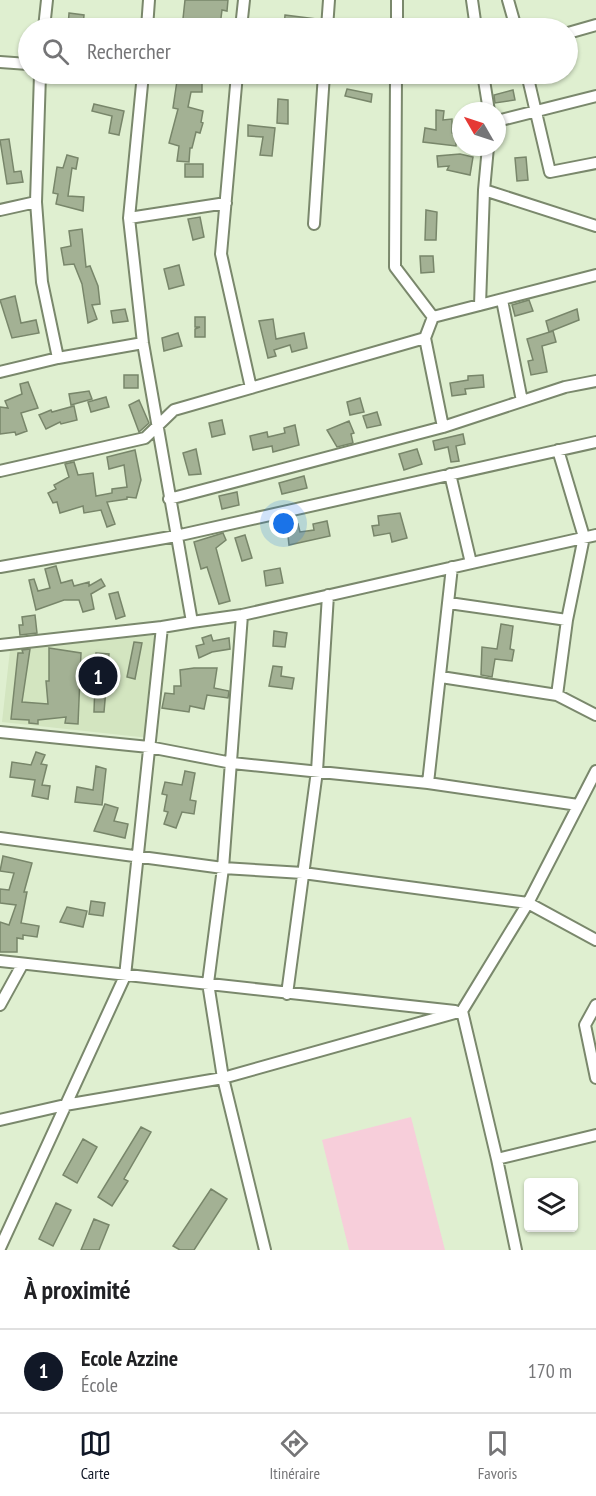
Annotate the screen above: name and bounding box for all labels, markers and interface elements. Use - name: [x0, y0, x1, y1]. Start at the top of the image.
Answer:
- search box: [18, 18, 578, 84]
- icon: search: [39, 35, 72, 68]
- text: Rechercher: [87, 37, 171, 65]
- north arrow: [452, 102, 506, 156]
- your location: [269, 509, 298, 538]
- pin: 1: [78, 654, 118, 698]
- map controls: [524, 1178, 578, 1232]
- button: layers: [524, 1178, 578, 1232]
- text: À proximité: [24, 1273, 131, 1306]
- text: Ecole Azzine: [81, 1344, 178, 1372]
- text: 1: [39, 1358, 48, 1384]
- text: 170 m: [528, 1358, 572, 1384]
- text: École: [81, 1372, 118, 1398]
- tab: Carte: [79, 1427, 112, 1483]
- tab: Itinéraire: [270, 1427, 320, 1483]
- tab: Favoris: [478, 1427, 517, 1483]

